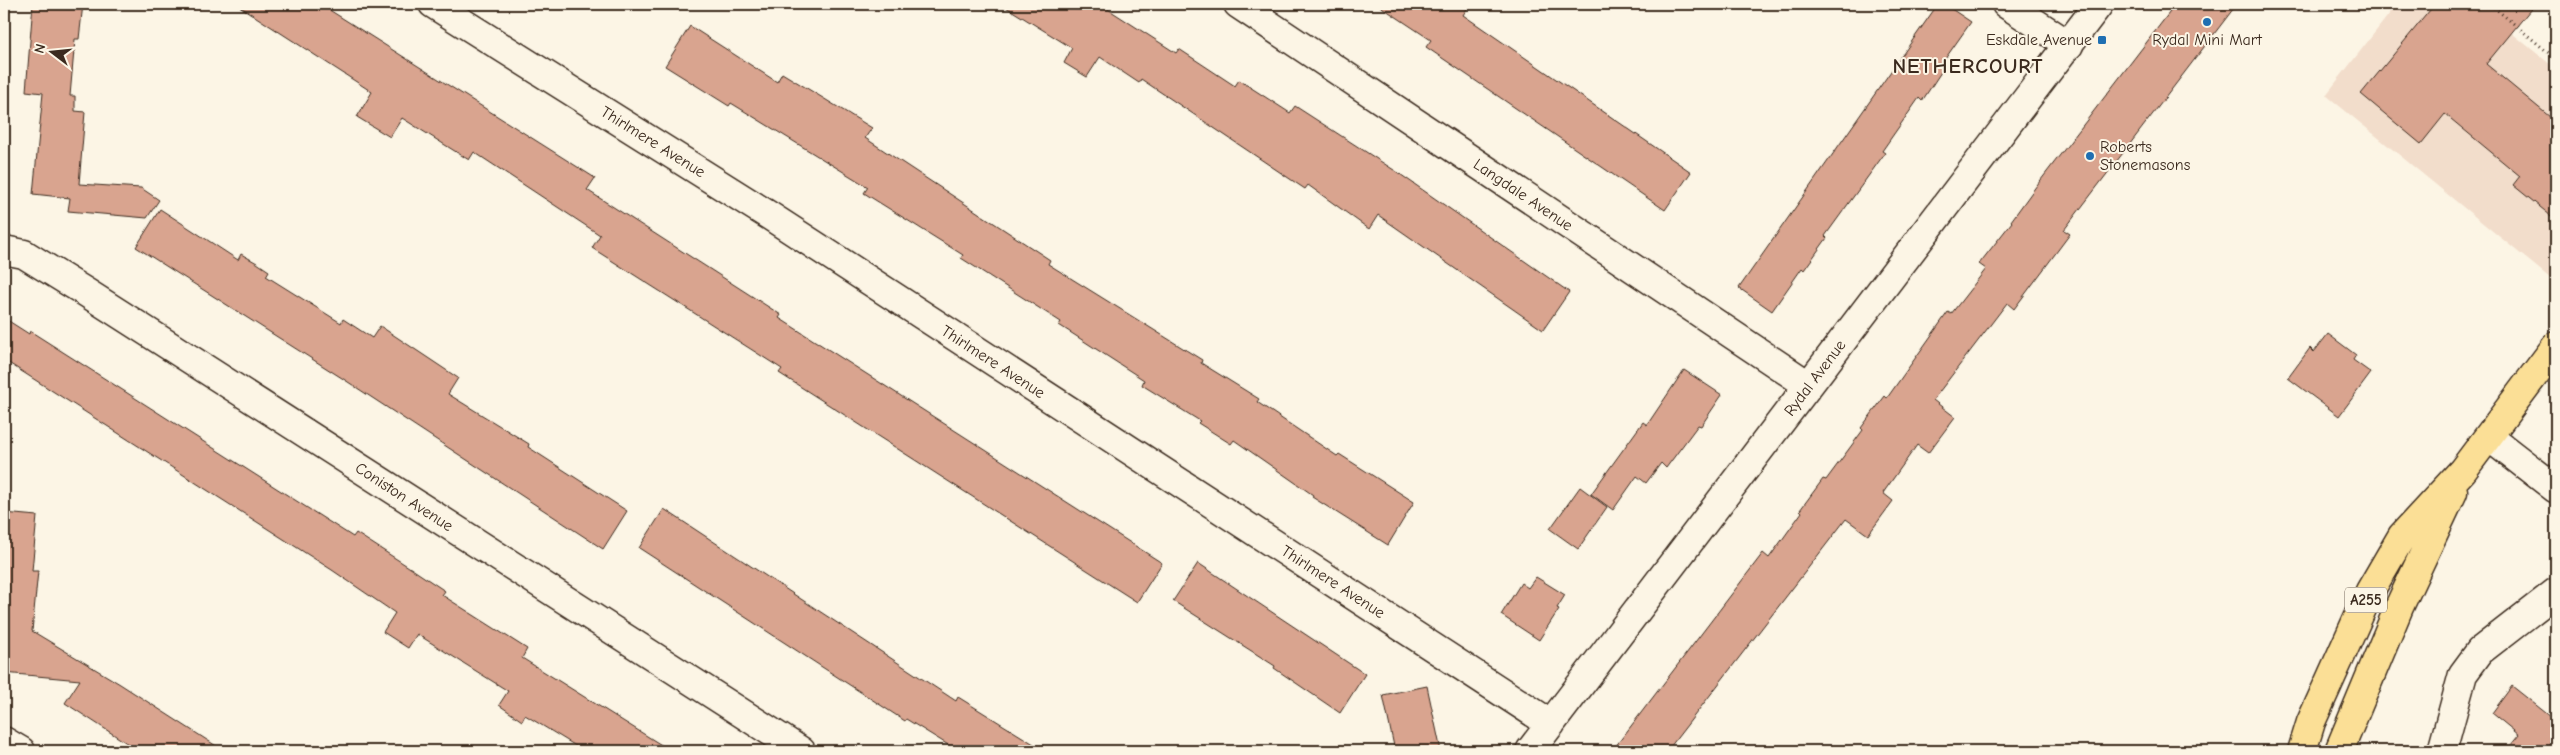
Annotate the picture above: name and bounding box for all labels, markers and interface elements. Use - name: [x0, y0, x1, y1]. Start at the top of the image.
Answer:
- marker: Rydal Mini Mart: [2201, 16, 2213, 28]
- north arrow: [28, 28, 78, 78]
- place label: Eskdale Avenue: [1986, 31, 2092, 49]
- place label: Rydal Mini Mart: [2152, 31, 2262, 49]
- marker: Eskdale Avenue: [2096, 34, 2108, 46]
- text: N: [31, 42, 49, 55]
- district label: NETHERCOURT: [1892, 54, 2044, 78]
- street label: Thirlmere Avenue: [597, 103, 709, 181]
- place label: Roberts Stonemasons: [2100, 138, 2191, 174]
- marker: Roberts Stonemasons: [2084, 150, 2096, 162]
- street label: Langdale Avenue: [1470, 155, 1576, 235]
- street label: Thirlmere Avenue: [938, 322, 1048, 402]
- street label: Rydal Avenue: [1781, 336, 1849, 420]
- street label: Coniston Avenue: [352, 459, 456, 535]
- street label: Thirlmere Avenue: [1278, 542, 1388, 622]
- road number: A255: [2345, 588, 2387, 612]

